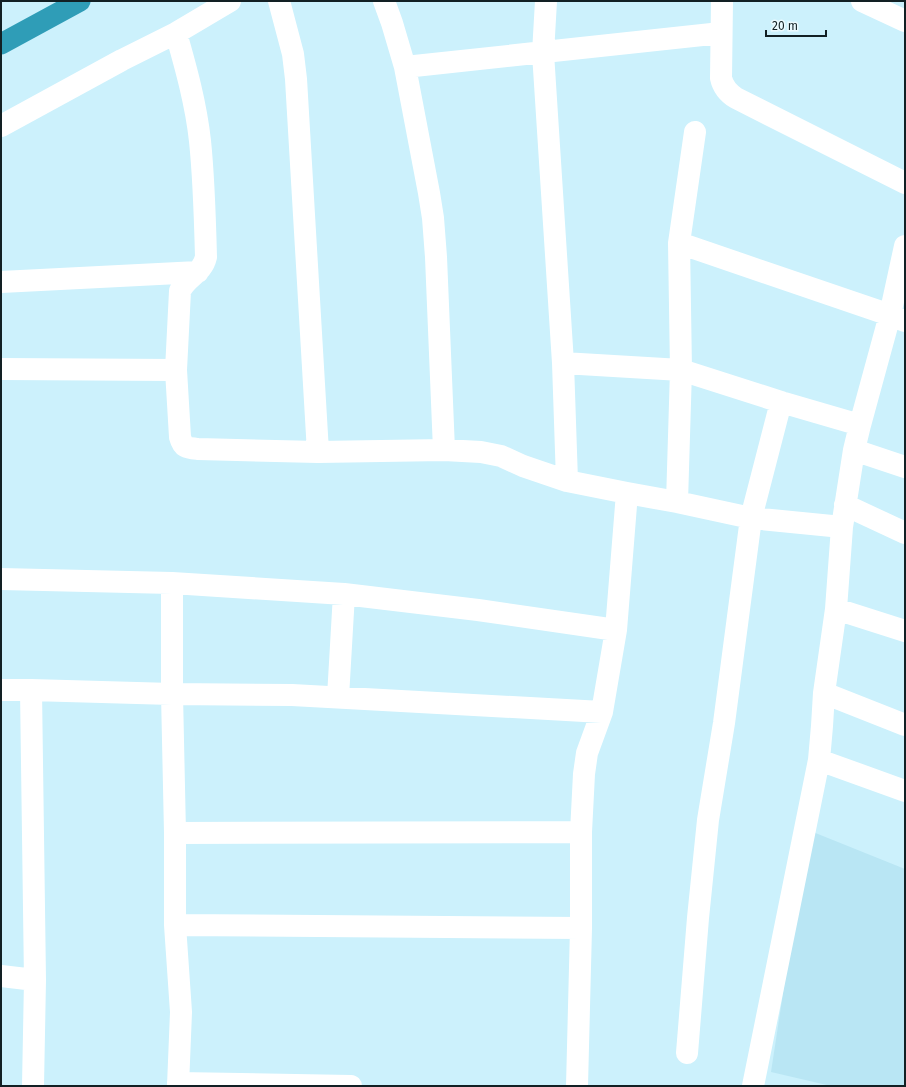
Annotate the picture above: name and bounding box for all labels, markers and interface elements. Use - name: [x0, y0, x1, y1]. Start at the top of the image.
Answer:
- scale bar: [766, 12, 826, 38]
- text: 20 m: [772, 19, 798, 33]

